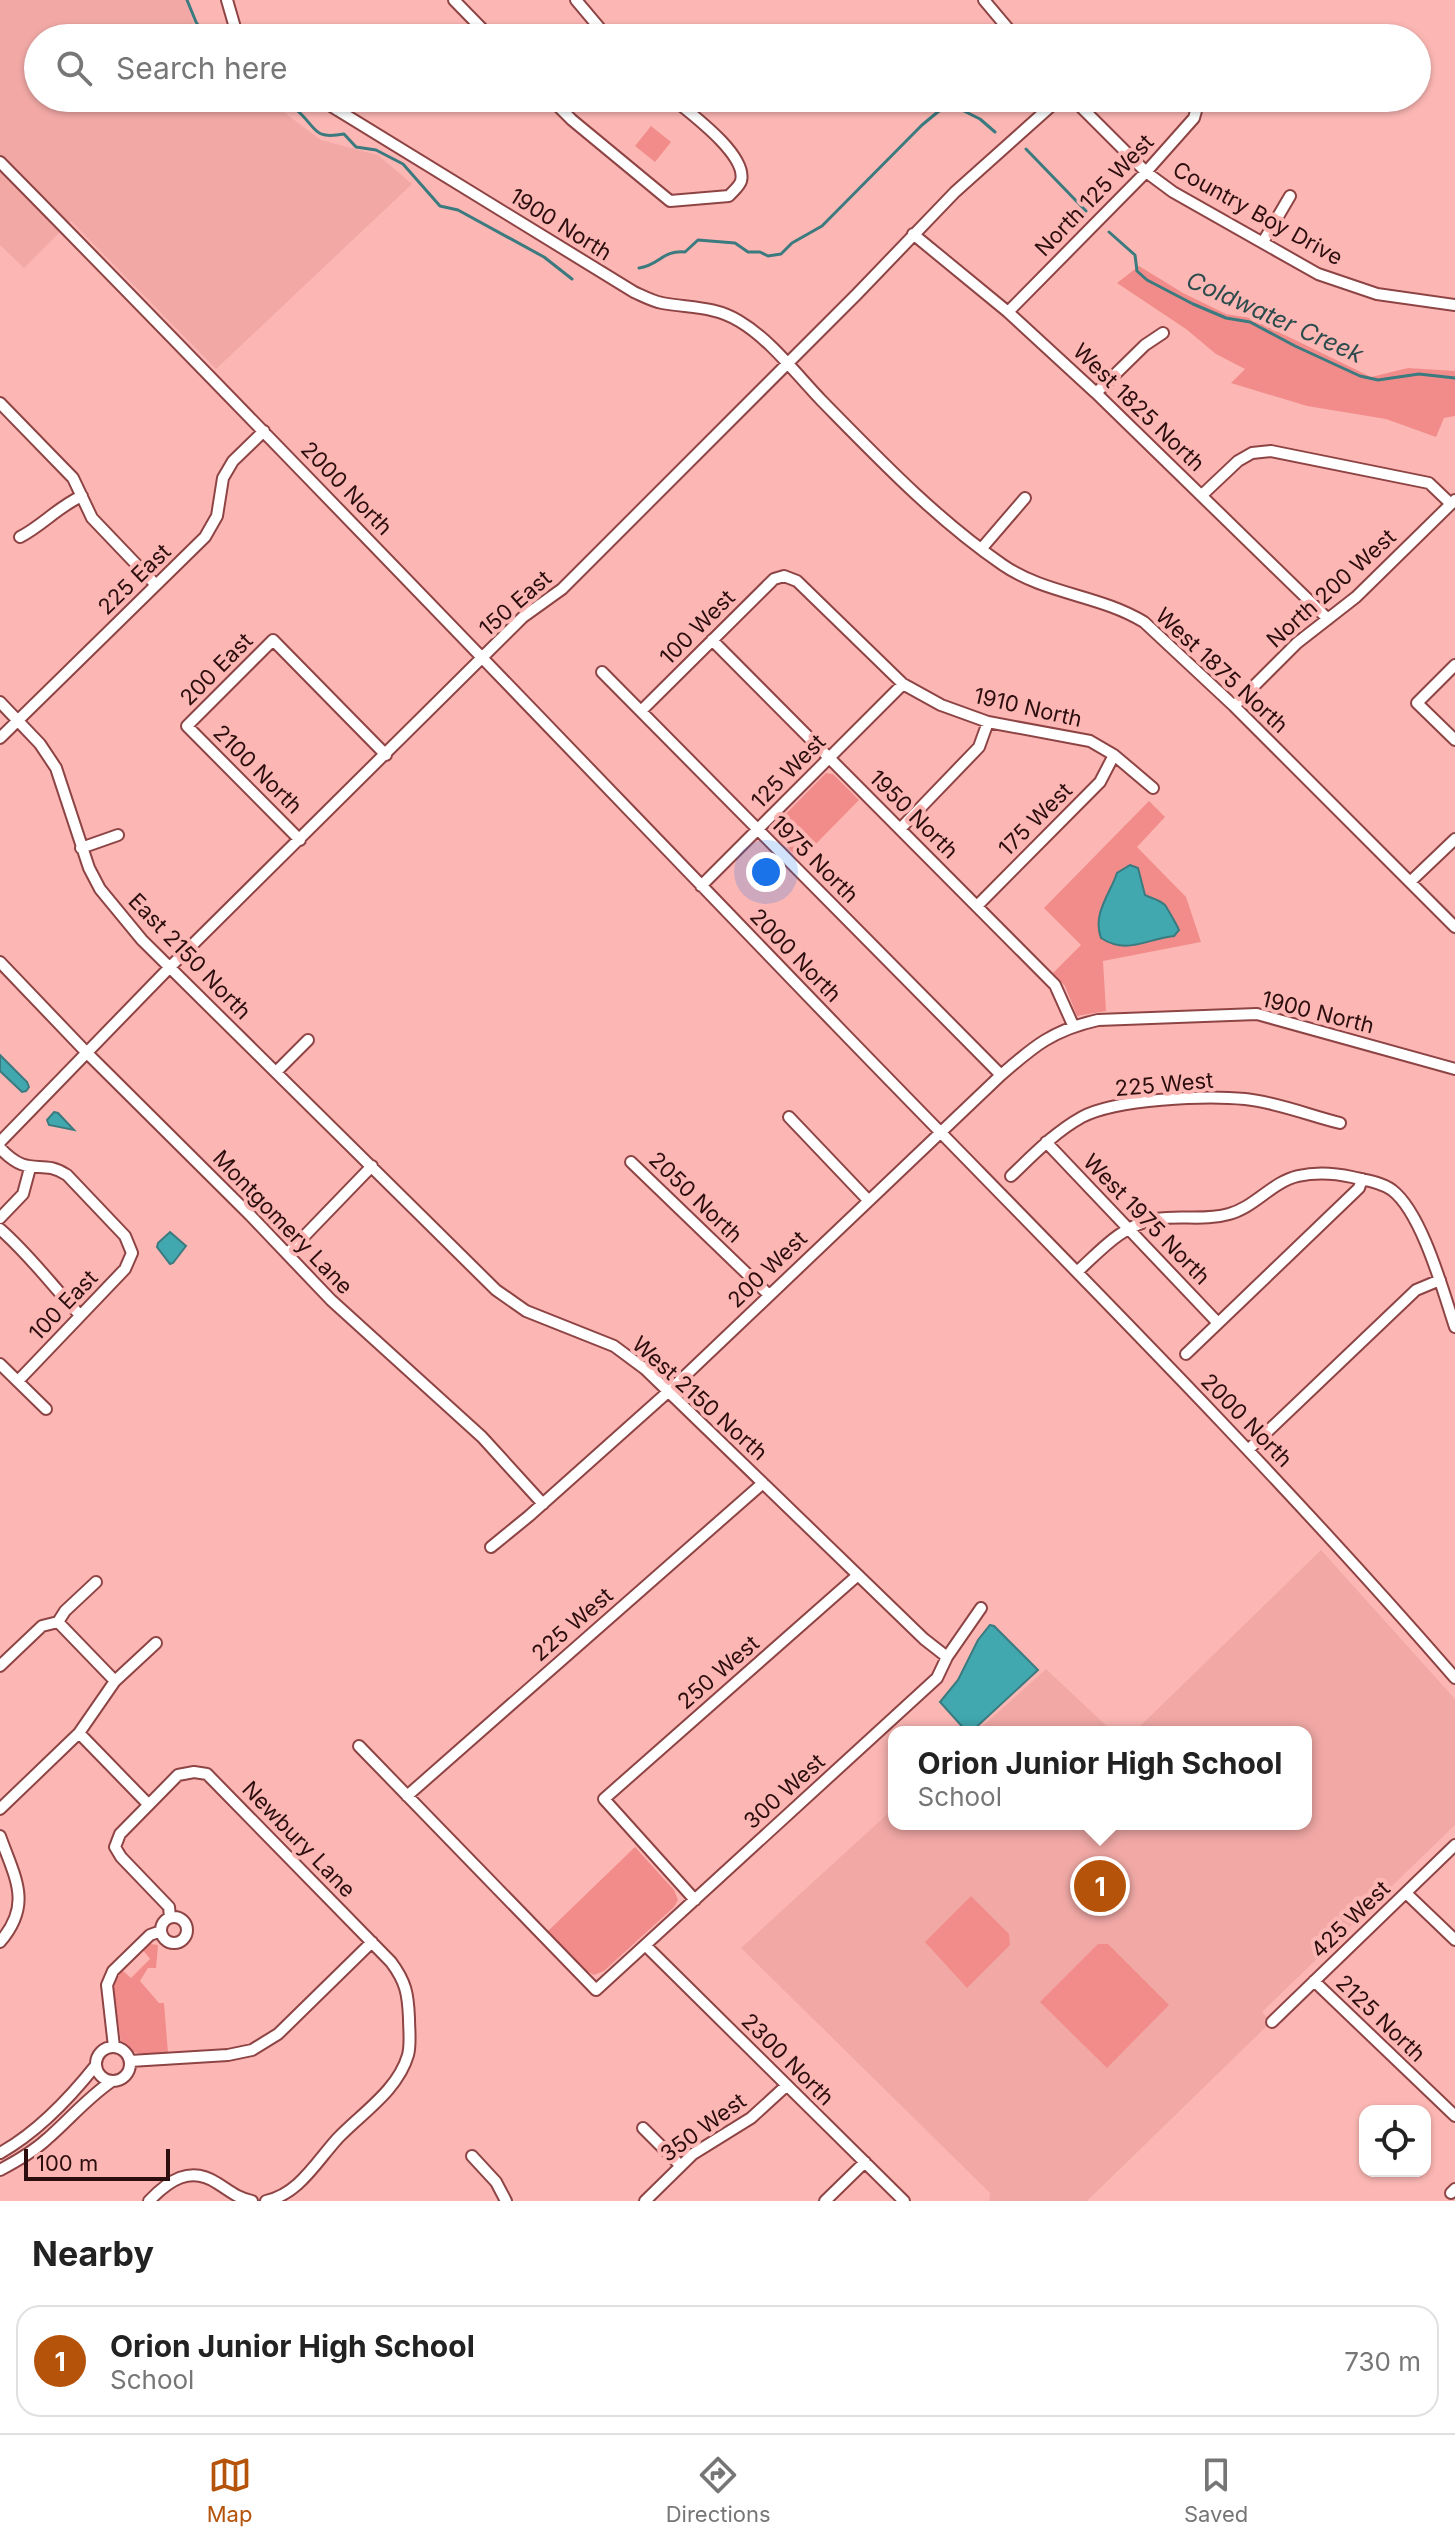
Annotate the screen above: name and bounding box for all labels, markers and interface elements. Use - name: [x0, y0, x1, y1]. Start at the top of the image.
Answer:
- search box: [24, 24, 1431, 112]
- icon: search: [52, 46, 96, 90]
- text: Search here: [116, 50, 288, 86]
- street label: North 125 West: [1029, 129, 1159, 261]
- street label: Country Boy Drive: [1169, 156, 1347, 270]
- street label: 1900 North: [505, 182, 617, 266]
- water label: Coldwater Creek: [1182, 265, 1369, 369]
- street label: West 1825 North: [1068, 338, 1210, 476]
- street label: 2000 North: [296, 436, 398, 540]
- street label: North 200 West: [1261, 523, 1401, 653]
- street label: 225 East: [92, 538, 176, 620]
- street label: 150 East: [474, 565, 556, 641]
- street label: 100 West: [654, 584, 740, 670]
- street label: West 1875 North: [1150, 602, 1294, 738]
- street label: 200 East: [174, 627, 258, 711]
- street label: 1910 North: [971, 682, 1085, 732]
- street label: 2100 North: [208, 719, 308, 819]
- street label: 125 West: [746, 729, 830, 813]
- street label: 1950 North: [864, 764, 964, 864]
- street label: 175 West: [993, 777, 1077, 861]
- street label: 1975 North: [766, 810, 864, 908]
- your location: [746, 852, 786, 892]
- street label: East 2150 North: [123, 888, 257, 1024]
- street label: 2000 North: [745, 903, 847, 1007]
- street label: 1900 North: [1259, 985, 1377, 1039]
- street label: 225 West: [1114, 1067, 1214, 1101]
- street label: Montgomery Lane: [208, 1145, 358, 1299]
- street label: 2050 North: [644, 1146, 748, 1248]
- street label: West 1975 North: [1078, 1148, 1216, 1290]
- street label: 200 West: [722, 1225, 812, 1313]
- street label: 100 East: [23, 1265, 103, 1345]
- street label: West 2150 North: [627, 1331, 773, 1465]
- street label: 2000 North: [1196, 1368, 1298, 1472]
- street label: 225 West: [526, 1582, 618, 1666]
- street label: 250 West: [672, 1630, 764, 1714]
- popup: [888, 1726, 1312, 1830]
- text: Orion Junior High School: [918, 1745, 1282, 1781]
- street label: 300 West: [738, 1748, 830, 1834]
- street label: Newbury Lane: [237, 1776, 361, 1902]
- text: School: [918, 1781, 1002, 1812]
- pin: 1: [1074, 1856, 1126, 1916]
- street label: 425 West: [1305, 1875, 1395, 1963]
- street label: 2125 North: [1331, 1969, 1431, 2067]
- street label: 2300 North: [737, 2008, 839, 2110]
- street label: 350 West: [655, 2087, 751, 2167]
- map controls: [1359, 2105, 1431, 2177]
- button: locate: [1359, 2105, 1431, 2177]
- scale bar: [24, 2145, 170, 2181]
- text: 100 m: [36, 2150, 98, 2176]
- text: Nearby: [32, 2233, 154, 2274]
- text: Orion Junior High School: [110, 2328, 475, 2364]
- text: 1: [54, 2346, 66, 2377]
- text: 730 m: [1344, 2346, 1421, 2377]
- text: School: [110, 2364, 194, 2395]
- tab: Map: [207, 2453, 252, 2527]
- tab: Directions: [666, 2453, 771, 2527]
- tab: Saved: [1184, 2453, 1248, 2527]

